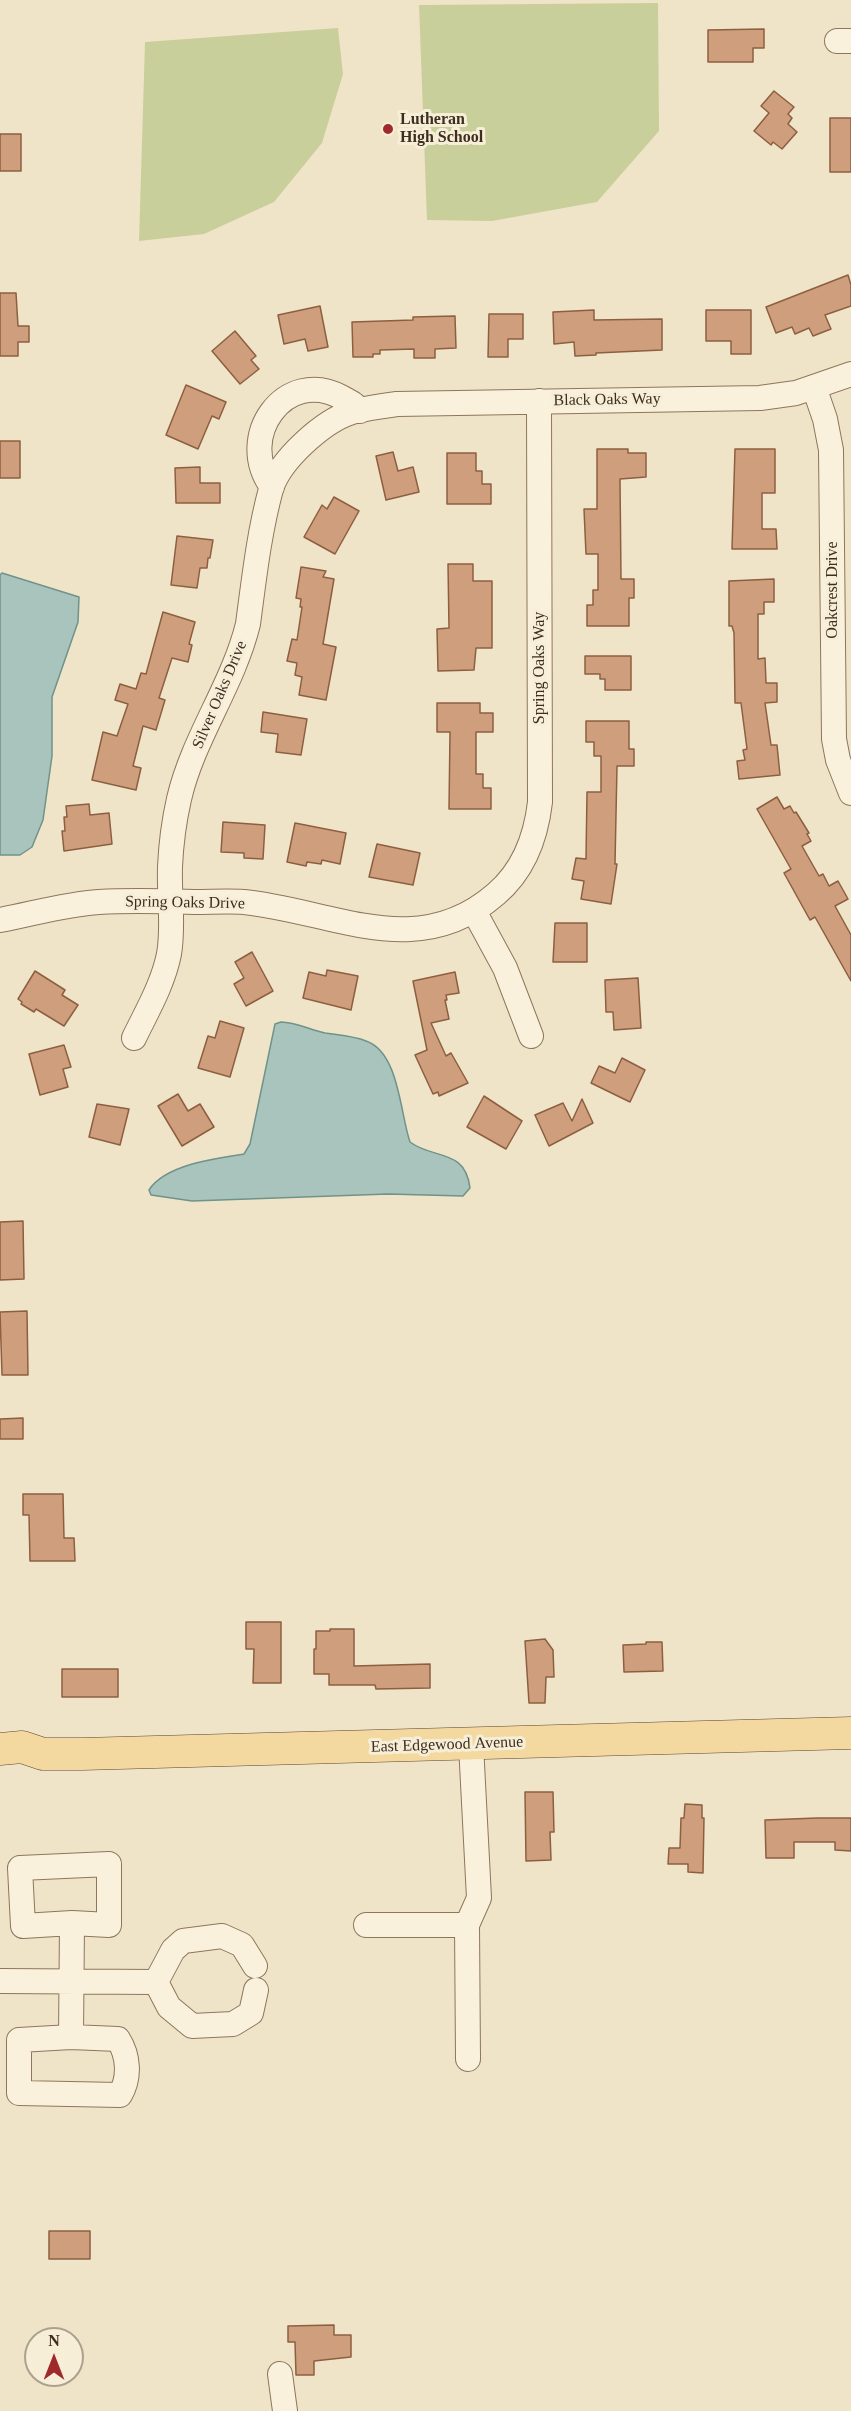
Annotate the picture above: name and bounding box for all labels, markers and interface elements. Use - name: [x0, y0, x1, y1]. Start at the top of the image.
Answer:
- place label: Lutheran High School: [400, 110, 483, 148]
- marker: Lutheran High School: [381, 122, 395, 136]
- street label: Black Oaks Way: [553, 389, 661, 411]
- street label: Oakcrest Drive: [823, 541, 843, 639]
- street label: Spring Oaks Way: [530, 612, 550, 724]
- street label: Silver Oaks Drive: [189, 638, 251, 752]
- street label: Spring Oaks Drive: [125, 892, 245, 914]
- street label: East Edgewood Avenue: [370, 1733, 524, 1757]
- north arrow: [24, 2327, 84, 2387]
- text: N: [48, 2332, 60, 2349]

